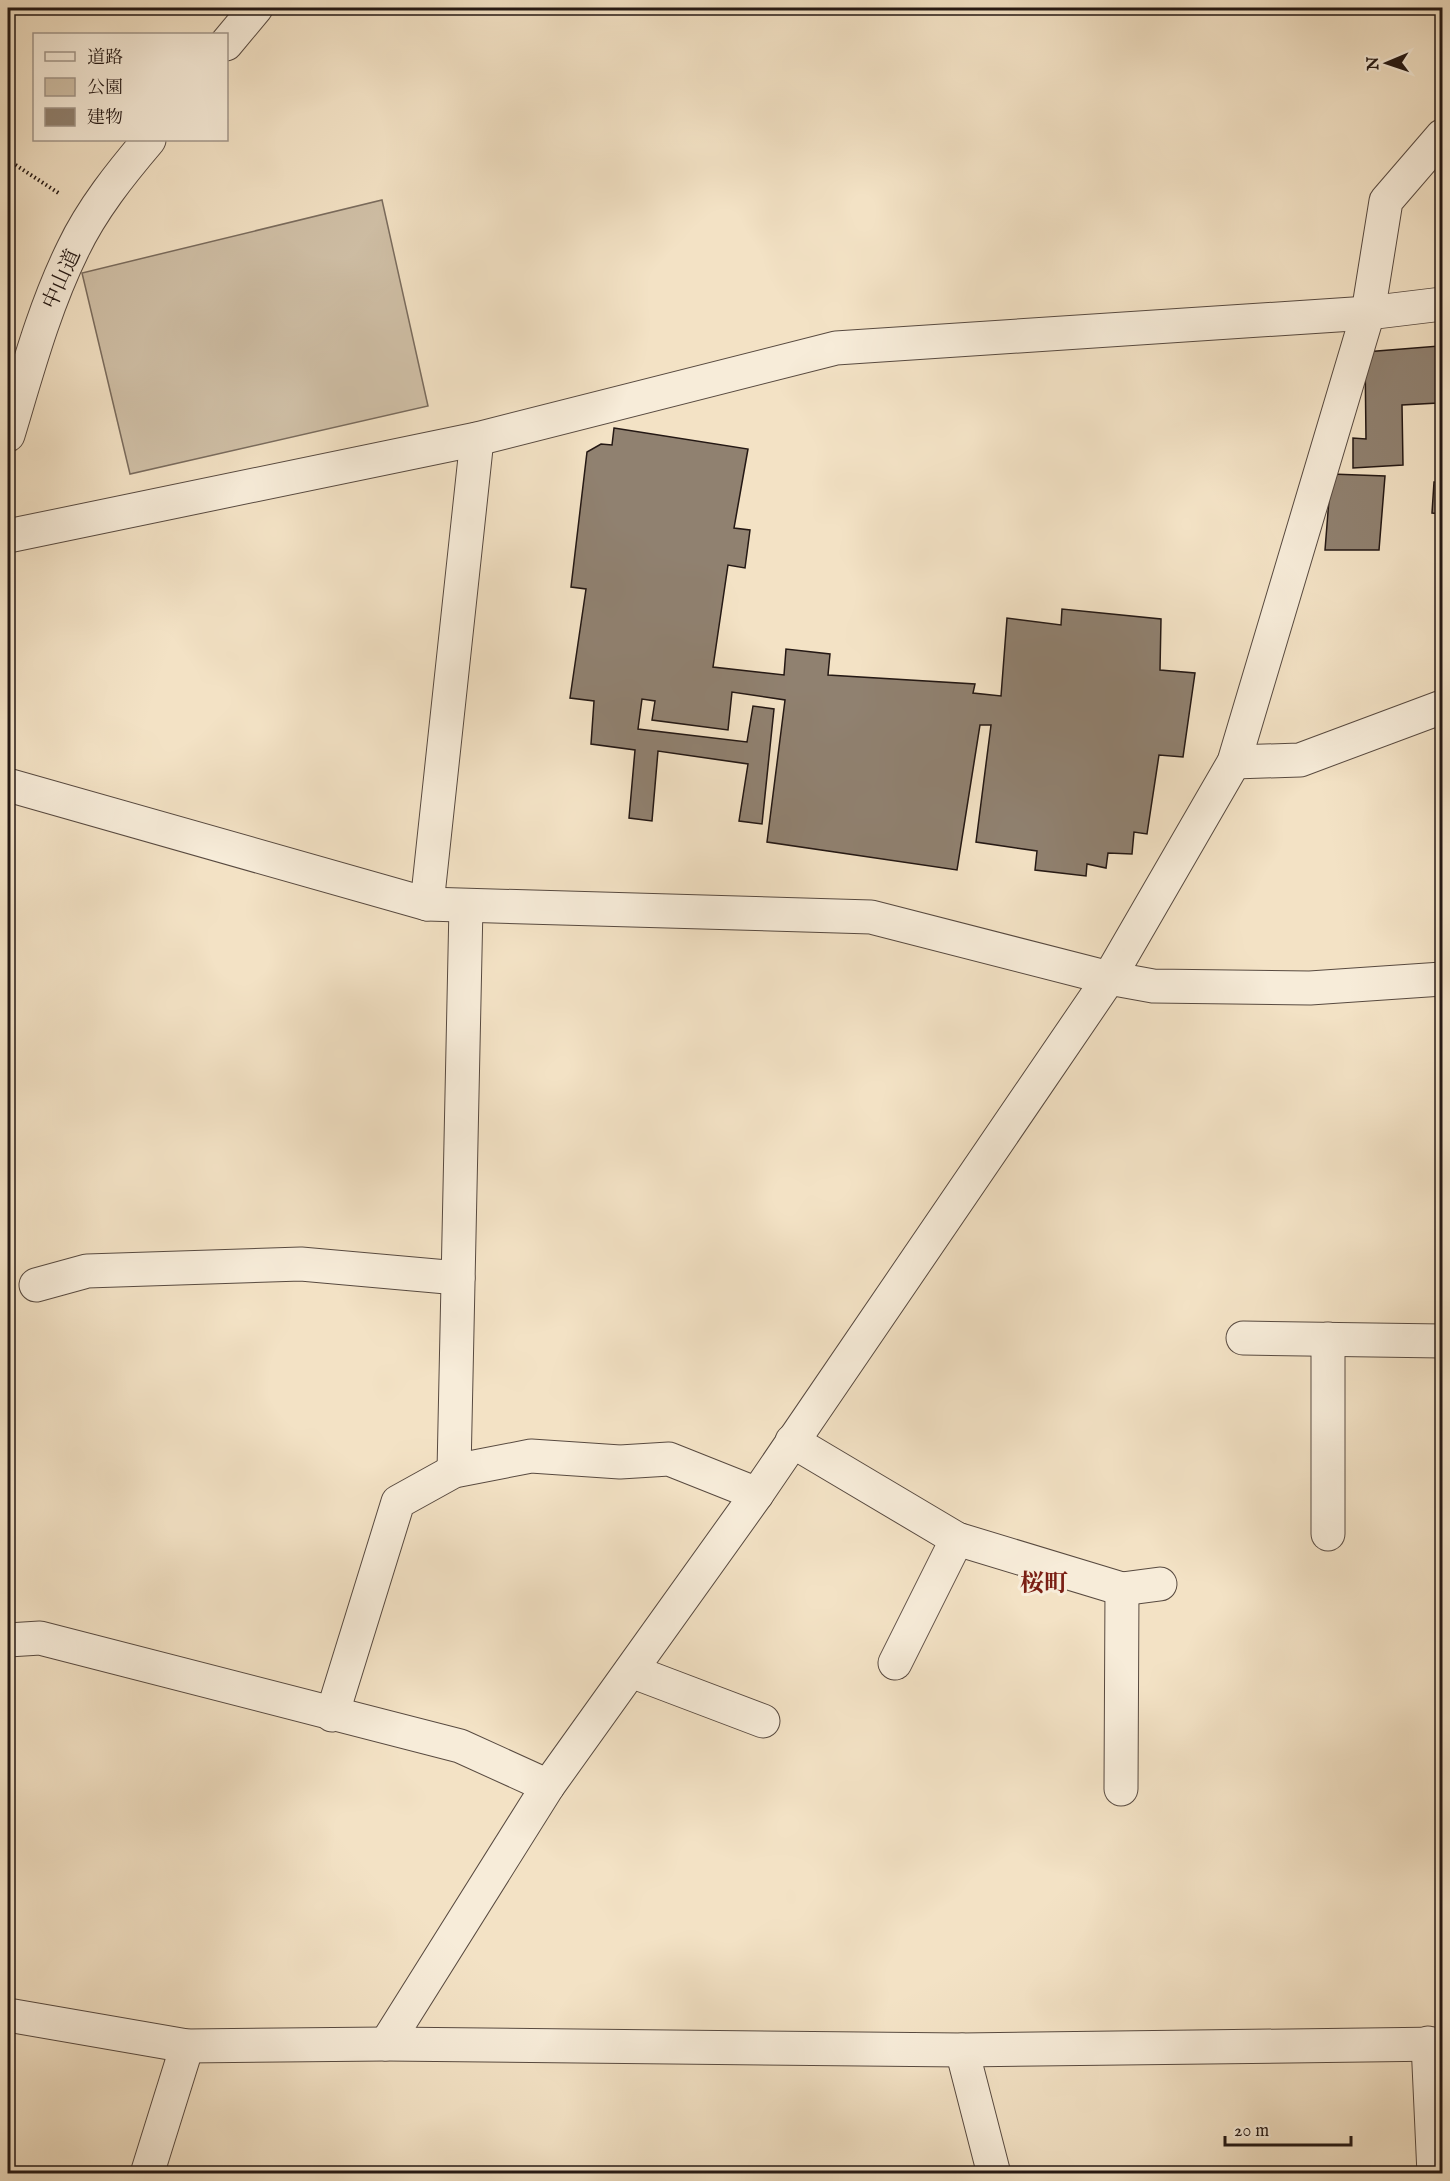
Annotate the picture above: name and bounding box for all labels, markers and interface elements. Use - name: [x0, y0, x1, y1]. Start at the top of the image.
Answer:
- legend: [33, 33, 228, 141]
- north arrow: [1357, 33, 1417, 93]
- text: 道路: [87, 47, 123, 70]
- text: N: [1364, 56, 1384, 72]
- text: 公園: [87, 77, 123, 100]
- text: 建物: [87, 107, 123, 130]
- street label: 中山道: [37, 245, 88, 314]
- district label: 桜町: [1020, 1569, 1068, 1600]
- scale bar: [1225, 2109, 1351, 2147]
- text: 20 m: [1234, 2120, 1269, 2143]

